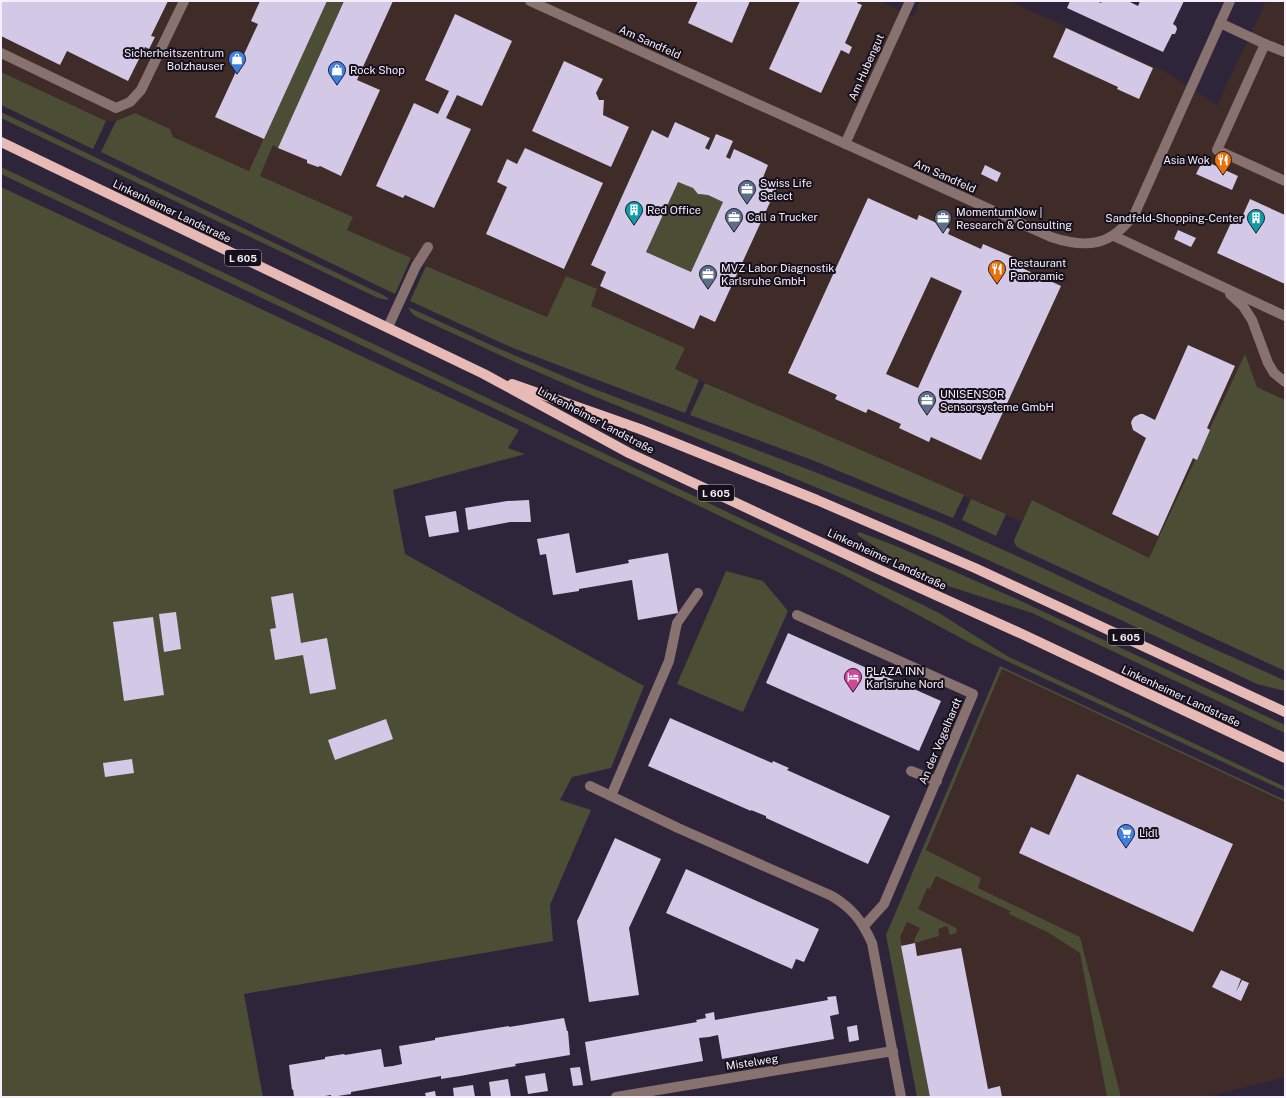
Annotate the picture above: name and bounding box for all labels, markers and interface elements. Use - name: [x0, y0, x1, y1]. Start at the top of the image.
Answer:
- street label: Am Sandfeld: [617, 23, 683, 61]
- street label: Am Hubengut: [846, 32, 886, 102]
- place label: Sicherheitszentrum Bolzhauser: [124, 47, 224, 72]
- shop icon: Sicherheitszentrum Bolzhauser: [227, 49, 247, 74]
- shop icon: Rock Shop: [327, 60, 347, 85]
- place label: Rock Shop: [350, 64, 405, 76]
- restaurant icon: Asia Wok: [1213, 150, 1233, 175]
- place label: Asia Wok: [1163, 154, 1210, 166]
- street label: Am Sandfeld: [912, 157, 978, 195]
- street label: Linkenheimer Landstraße: [111, 177, 233, 245]
- place label: Swiss Life Select: [760, 177, 812, 202]
- office icon: Swiss Life Select: [737, 179, 757, 204]
- building icon: Red Office: [624, 200, 644, 225]
- place label: Red Office: [647, 204, 701, 216]
- place label: MomentumNow | Research & Consulting: [956, 206, 1072, 231]
- office icon: Call a Trucker: [724, 207, 744, 232]
- office icon: MomentumNow | Research & Consulting: [933, 208, 953, 233]
- building icon: Sandfeld-Shopping-Center: [1246, 208, 1266, 233]
- place label: Call a Trucker: [747, 211, 818, 223]
- place label: Sandfeld-Shopping-Center: [1105, 212, 1243, 224]
- road number: L 605: [225, 250, 261, 266]
- place label: Restaurant Panoramic: [1010, 257, 1066, 282]
- restaurant icon: Restaurant Panoramic: [987, 259, 1007, 284]
- place label: MVZ Labor Diagnostik Karlsruhe GmbH: [721, 262, 835, 287]
- office icon: MVZ Labor Diagnostik Karlsruhe GmbH: [698, 264, 718, 289]
- street label: Linkenheimer Landstraße: [536, 384, 656, 456]
- place label: UNISENSOR Sensorsysteme GmbH: [940, 388, 1054, 413]
- office icon: UNISENSOR Sensorsysteme GmbH: [917, 390, 937, 415]
- road number: L 605: [698, 485, 734, 501]
- street label: Linkenheimer Landstraße: [826, 526, 948, 592]
- road number: L 605: [1108, 629, 1144, 645]
- street label: Linkenheimer Landstraße: [1120, 663, 1242, 729]
- place label: PLAZA INN Karlsruhe Nord: [866, 665, 944, 690]
- hotel icon: PLAZA INN Karlsruhe Nord: [843, 667, 863, 692]
- street label: An der Vogelhardt: [916, 696, 964, 786]
- supermarket icon: Lidl: [1116, 823, 1136, 848]
- place label: Lidl: [1139, 827, 1158, 839]
- street label: Mistelweg: [725, 1052, 779, 1072]

